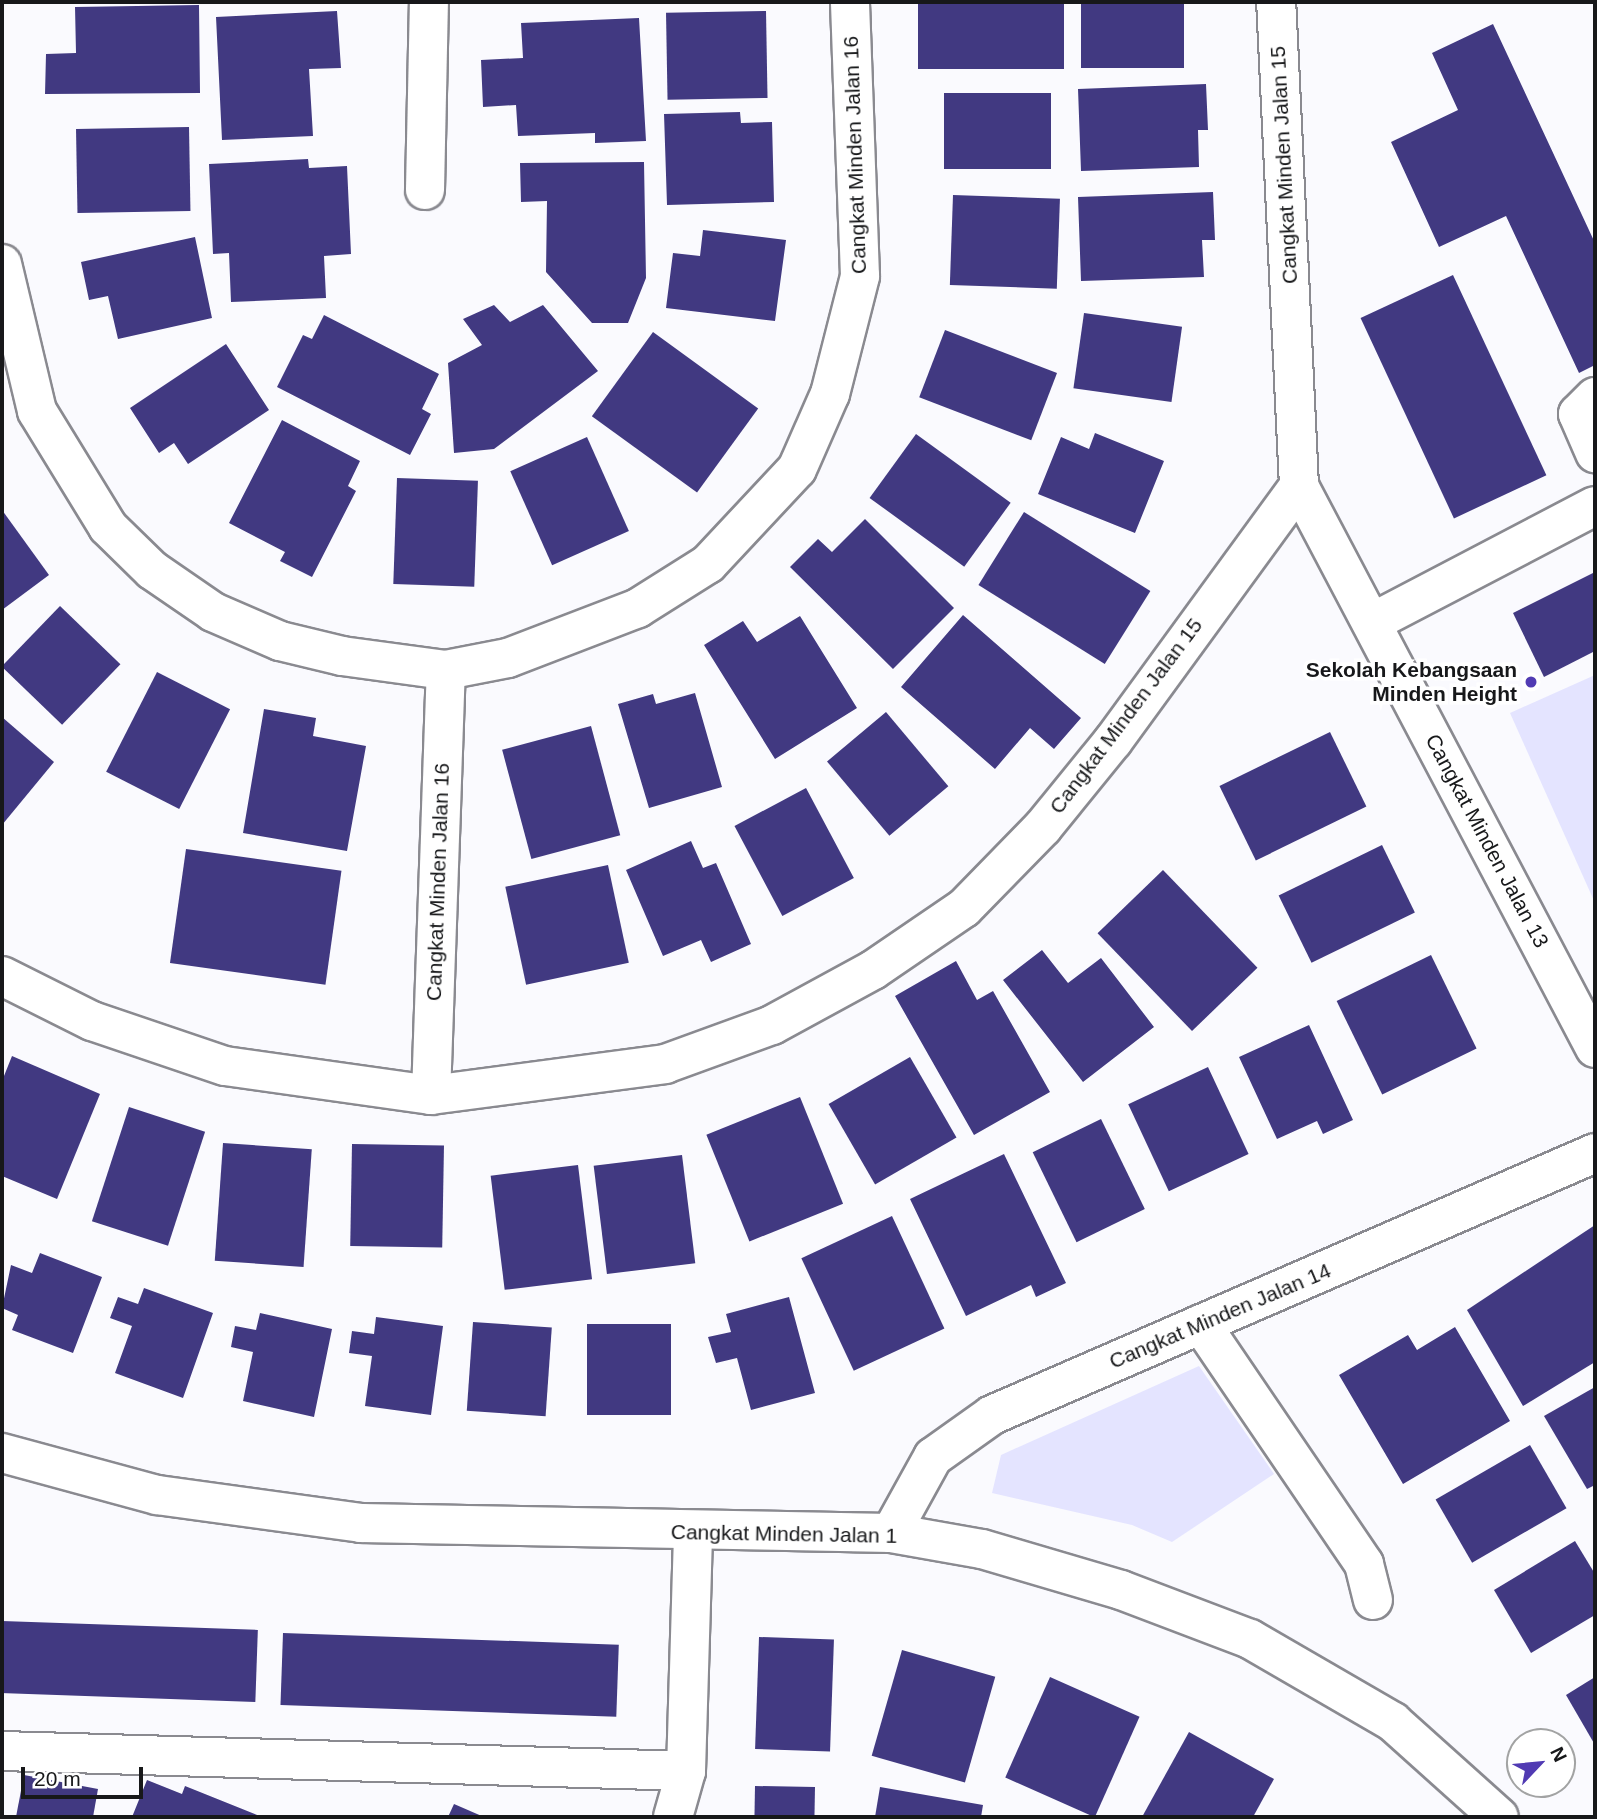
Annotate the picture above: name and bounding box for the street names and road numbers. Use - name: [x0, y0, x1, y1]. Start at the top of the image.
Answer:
- street label: Cangkat Minden Jalan 16: [838, 36, 872, 274]
- street label: Cangkat Minden Jalan 15: [1265, 45, 1303, 285]
- street label: Cangkat Minden Jalan 15: [1044, 613, 1208, 819]
- street label: Cangkat Minden Jalan 13: [1420, 730, 1554, 952]
- street label: Cangkat Minden Jalan 16: [421, 763, 455, 1001]
- street label: Cangkat Minden Jalan 14: [1105, 1258, 1335, 1374]
- street label: Cangkat Minden Jalan 1: [671, 1519, 897, 1549]

